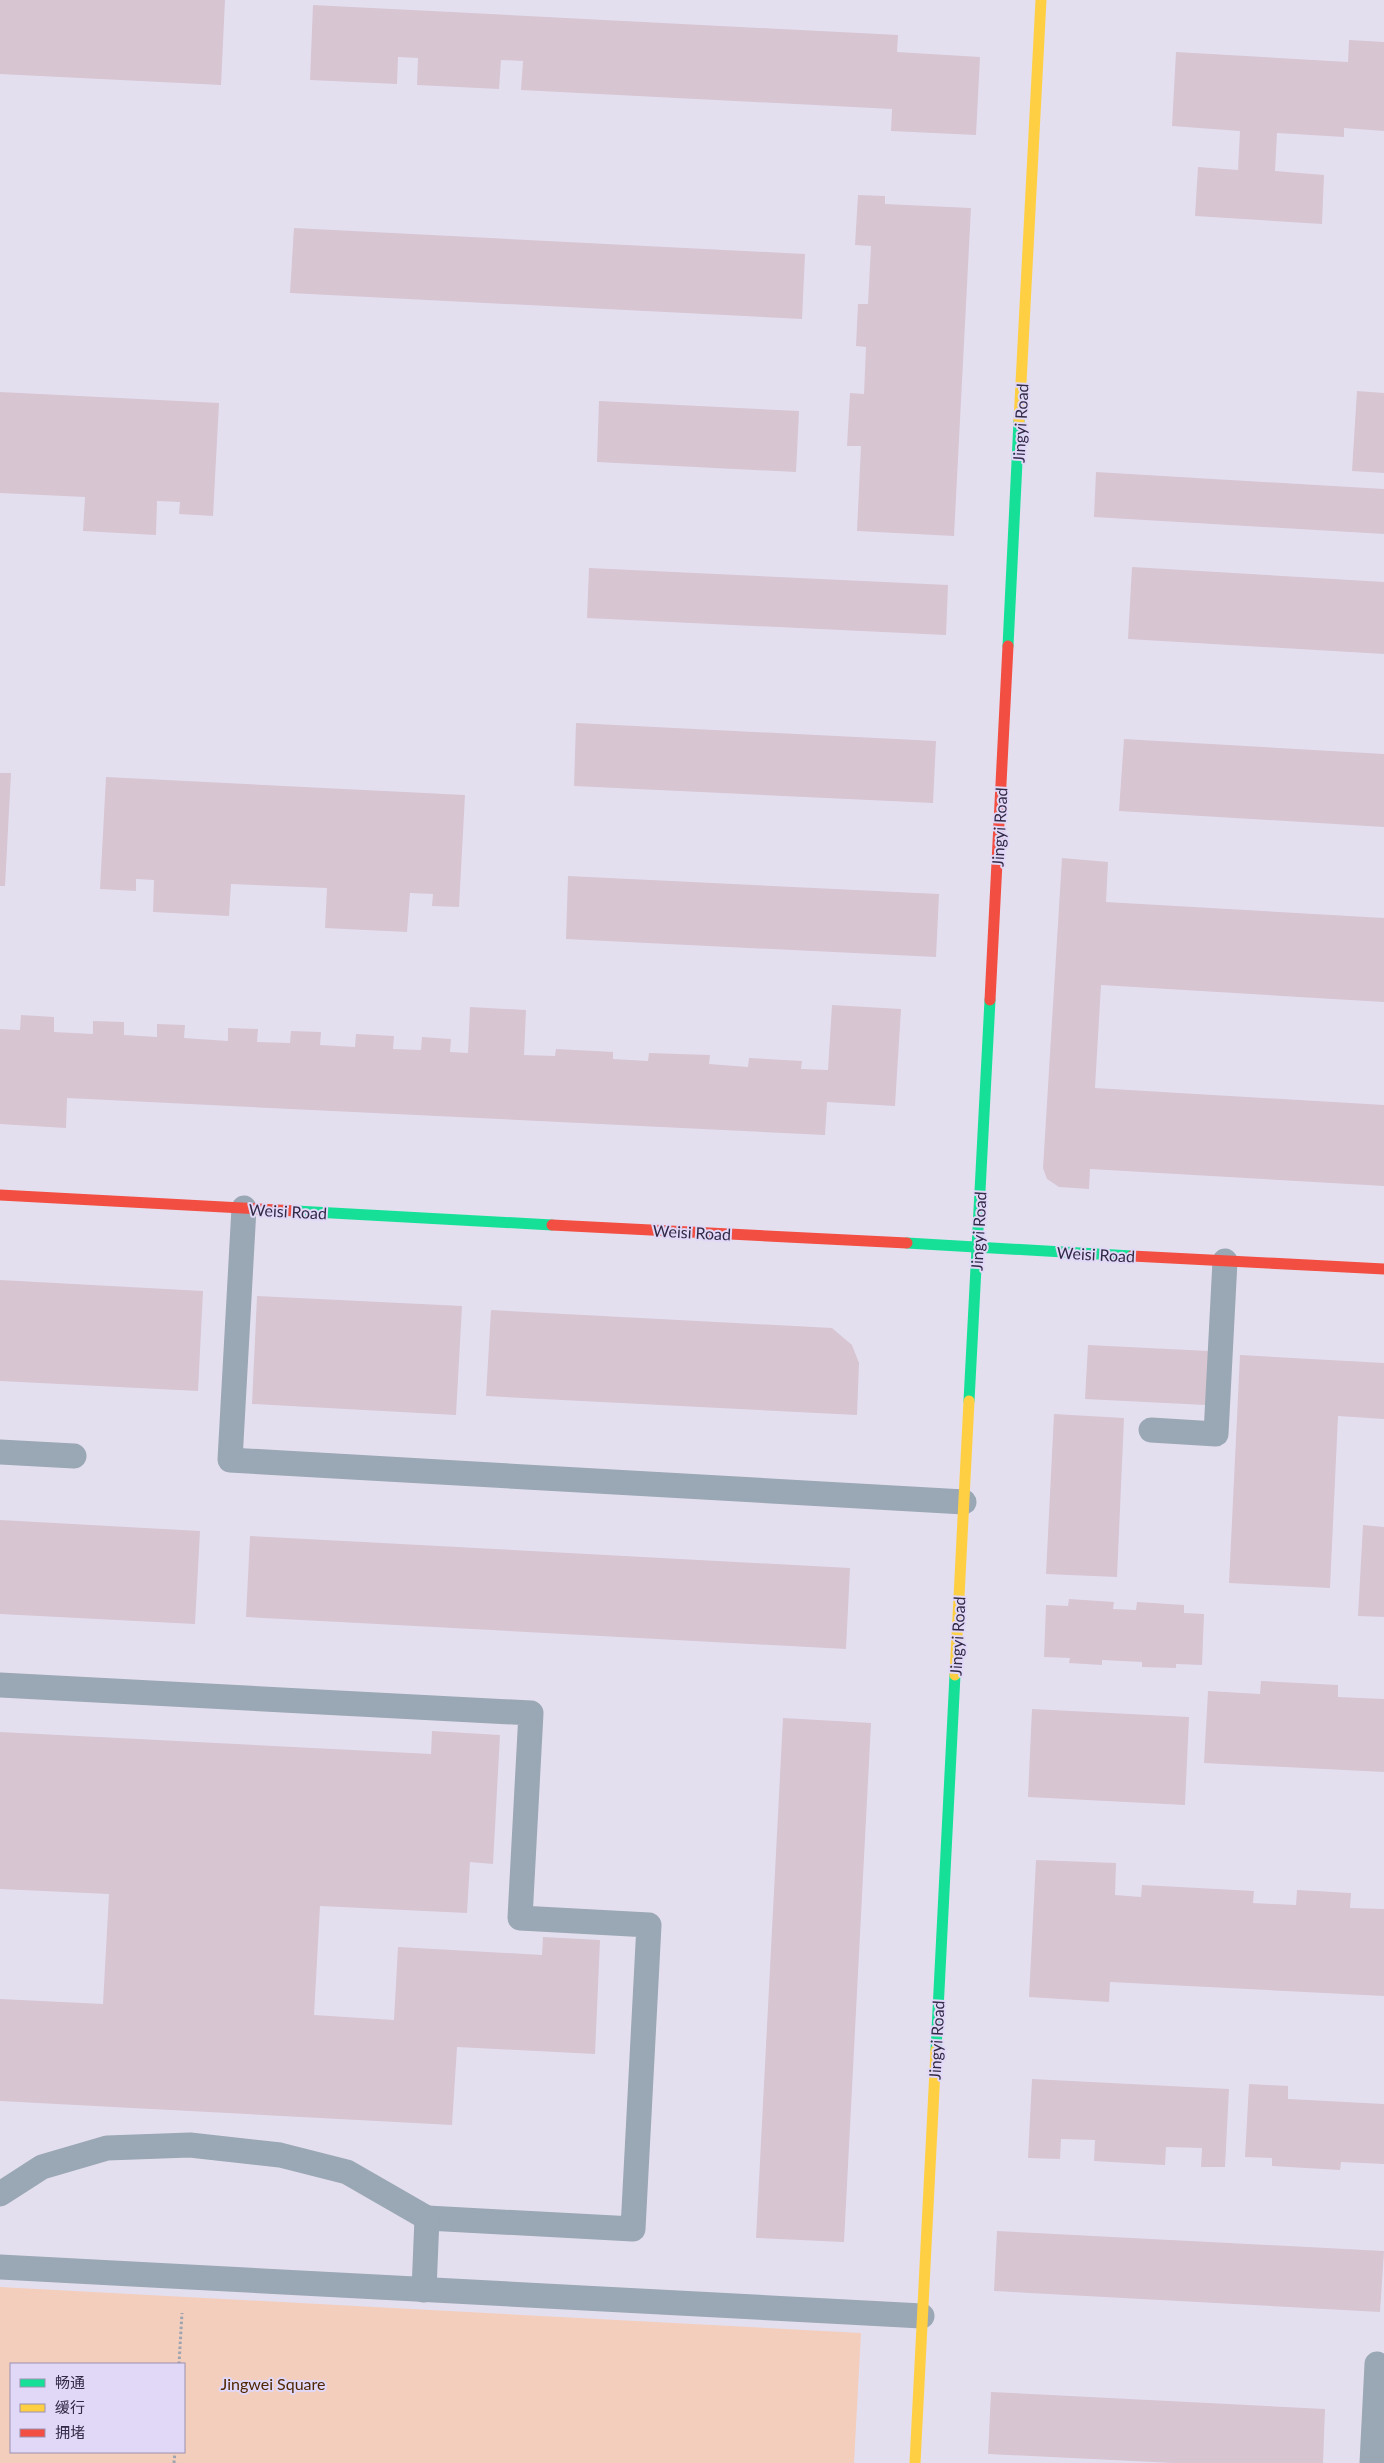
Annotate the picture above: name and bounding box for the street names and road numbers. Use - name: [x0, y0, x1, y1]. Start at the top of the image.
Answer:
- street label: Jingyi Road: [1008, 383, 1032, 463]
- street label: Jingyi Road: [987, 787, 1011, 867]
- street label: Jingyi Road: [966, 1191, 990, 1271]
- street label: Weisi Road: [248, 1199, 328, 1223]
- street label: Weisi Road: [652, 1220, 732, 1244]
- street label: Weisi Road: [1056, 1242, 1136, 1266]
- street label: Jingyi Road: [945, 1596, 969, 1676]
- street label: Jingyi Road: [924, 2000, 948, 2080]

